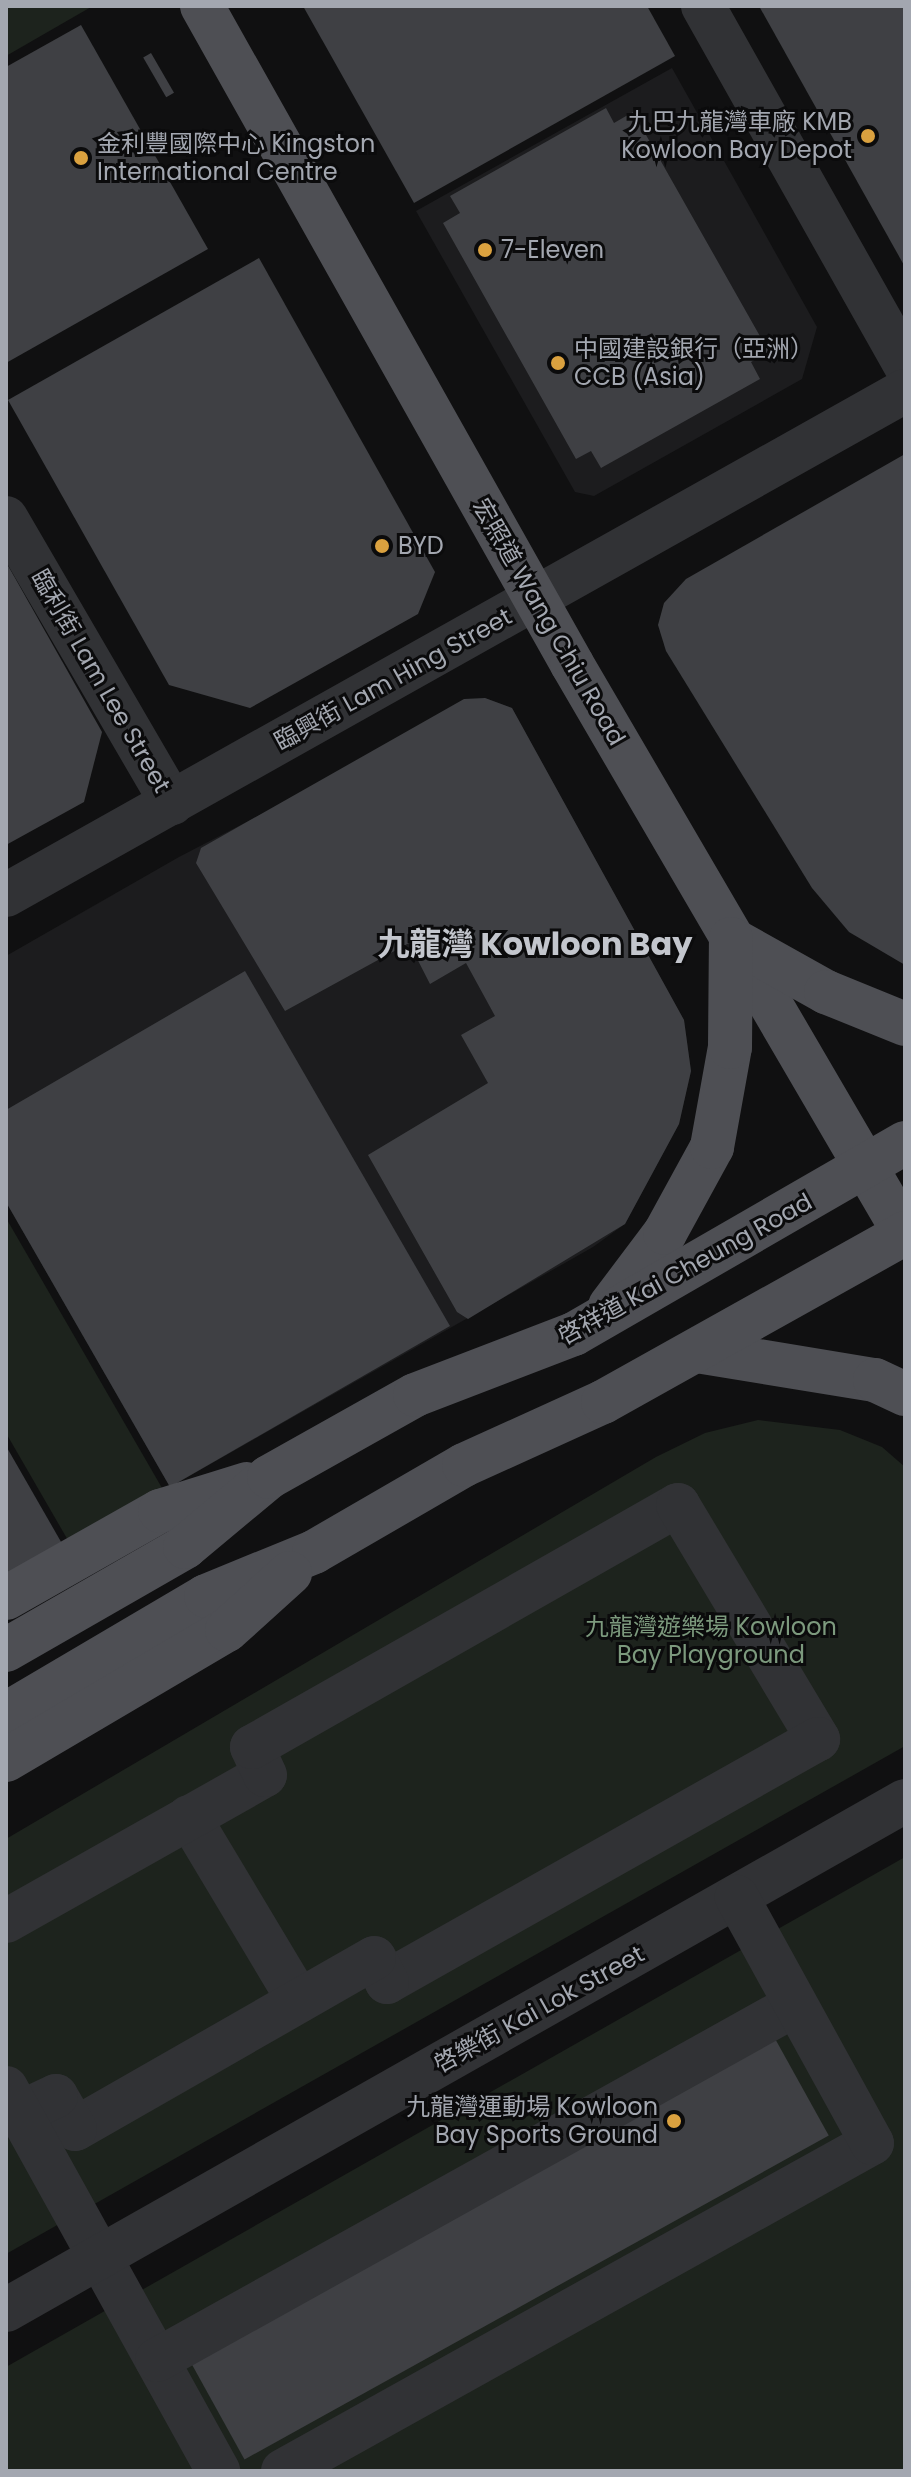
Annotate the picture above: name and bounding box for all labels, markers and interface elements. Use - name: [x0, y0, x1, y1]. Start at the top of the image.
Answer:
- place label: 九巴九龍灣車廠 KMB Kowloon Bay Depot: [621, 108, 852, 164]
- marker: 九巴九龍灣車廠 KMB Kowloon Bay Depot: [859, 127, 877, 145]
- place label: 金利豐國際中心 Kingston International Centre: [97, 130, 375, 186]
- marker: 金利豐國際中心 Kingston International Centre: [72, 149, 90, 167]
- place label: 7-Eleven: [501, 236, 604, 264]
- marker: 7-Eleven: [476, 241, 494, 259]
- place label: 中國建設銀行（亞洲） CCB (Asia): [574, 335, 814, 391]
- marker: 中國建設銀行（亞洲） CCB (Asia): [549, 354, 567, 372]
- street label: 宏照道 Wang Chiu Road: [467, 494, 631, 750]
- place label: BYD: [398, 532, 444, 560]
- marker: BYD: [373, 537, 391, 555]
- street label: 臨利街 Lam Lee Street: [25, 564, 177, 798]
- street label: 臨興街 Lam Hing Street: [269, 602, 517, 756]
- district label: 九龍灣 Kowloon Bay: [378, 925, 692, 963]
- street label: 啓祥道 Kai Cheung Road: [553, 1187, 817, 1351]
- park label: 九龍灣遊樂場 Kowloon Bay Playground: [585, 1613, 837, 1669]
- street label: 啓樂街 Kai Lok Street: [429, 1939, 649, 2079]
- place label: 九龍灣運動場 Kowloon Bay Sports Ground: [406, 2093, 658, 2149]
- marker: 九龍灣運動場 Kowloon Bay Sports Ground: [665, 2112, 683, 2130]

